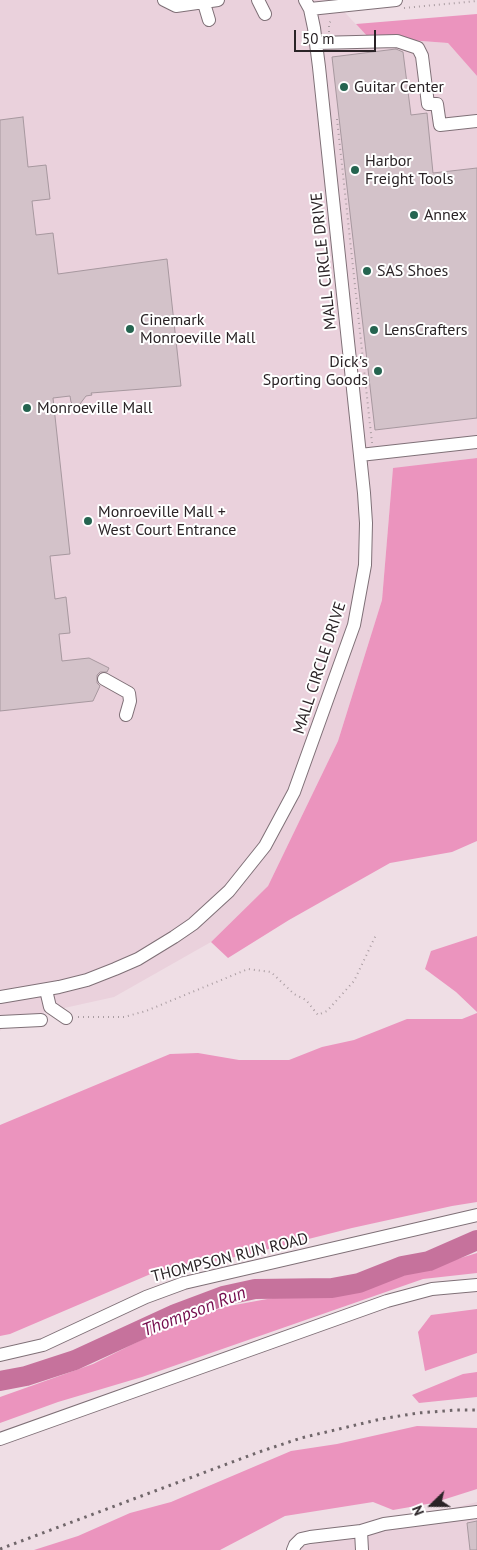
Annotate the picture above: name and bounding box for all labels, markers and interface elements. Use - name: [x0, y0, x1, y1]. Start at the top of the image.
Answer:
- scale bar: [297, 20, 380, 52]
- text: 50 m: [302, 29, 335, 48]
- place label: Guitar Center: [354, 77, 444, 97]
- marker: Guitar Center: [338, 81, 350, 93]
- place label: Harbor Freight Tools: [365, 151, 454, 189]
- marker: Harbor Freight Tools: [349, 164, 361, 176]
- street label: MALL CIRCLE DRIVE: [307, 191, 341, 331]
- place label: Annex: [424, 205, 467, 225]
- marker: Annex: [408, 209, 420, 221]
- place label: SAS Shoes: [377, 261, 448, 281]
- marker: SAS Shoes: [361, 265, 373, 277]
- place label: Cinemark Monroeville Mall: [140, 310, 255, 348]
- place label: LensCrafters: [384, 320, 468, 340]
- marker: Cinemark Monroeville Mall: [124, 323, 136, 335]
- marker: LensCrafters: [368, 324, 380, 336]
- place label: Dick's Sporting Goods: [263, 352, 368, 390]
- marker: Dick's Sporting Goods: [372, 365, 384, 377]
- place label: Monroeville Mall: [37, 398, 152, 418]
- marker: Monroeville Mall: [21, 402, 33, 414]
- place label: Monroeville Mall + West Court Entrance: [98, 502, 236, 540]
- marker: Monroeville Mall + West Court Entrance: [82, 515, 94, 527]
- street label: MALL CIRCLE DRIVE: [290, 599, 350, 737]
- street label: THOMPSON RUN ROAD: [150, 1229, 310, 1287]
- water label: Thompson Run: [139, 1282, 249, 1342]
- north arrow: [407, 1480, 457, 1530]
- text: N: [408, 1503, 428, 1518]

